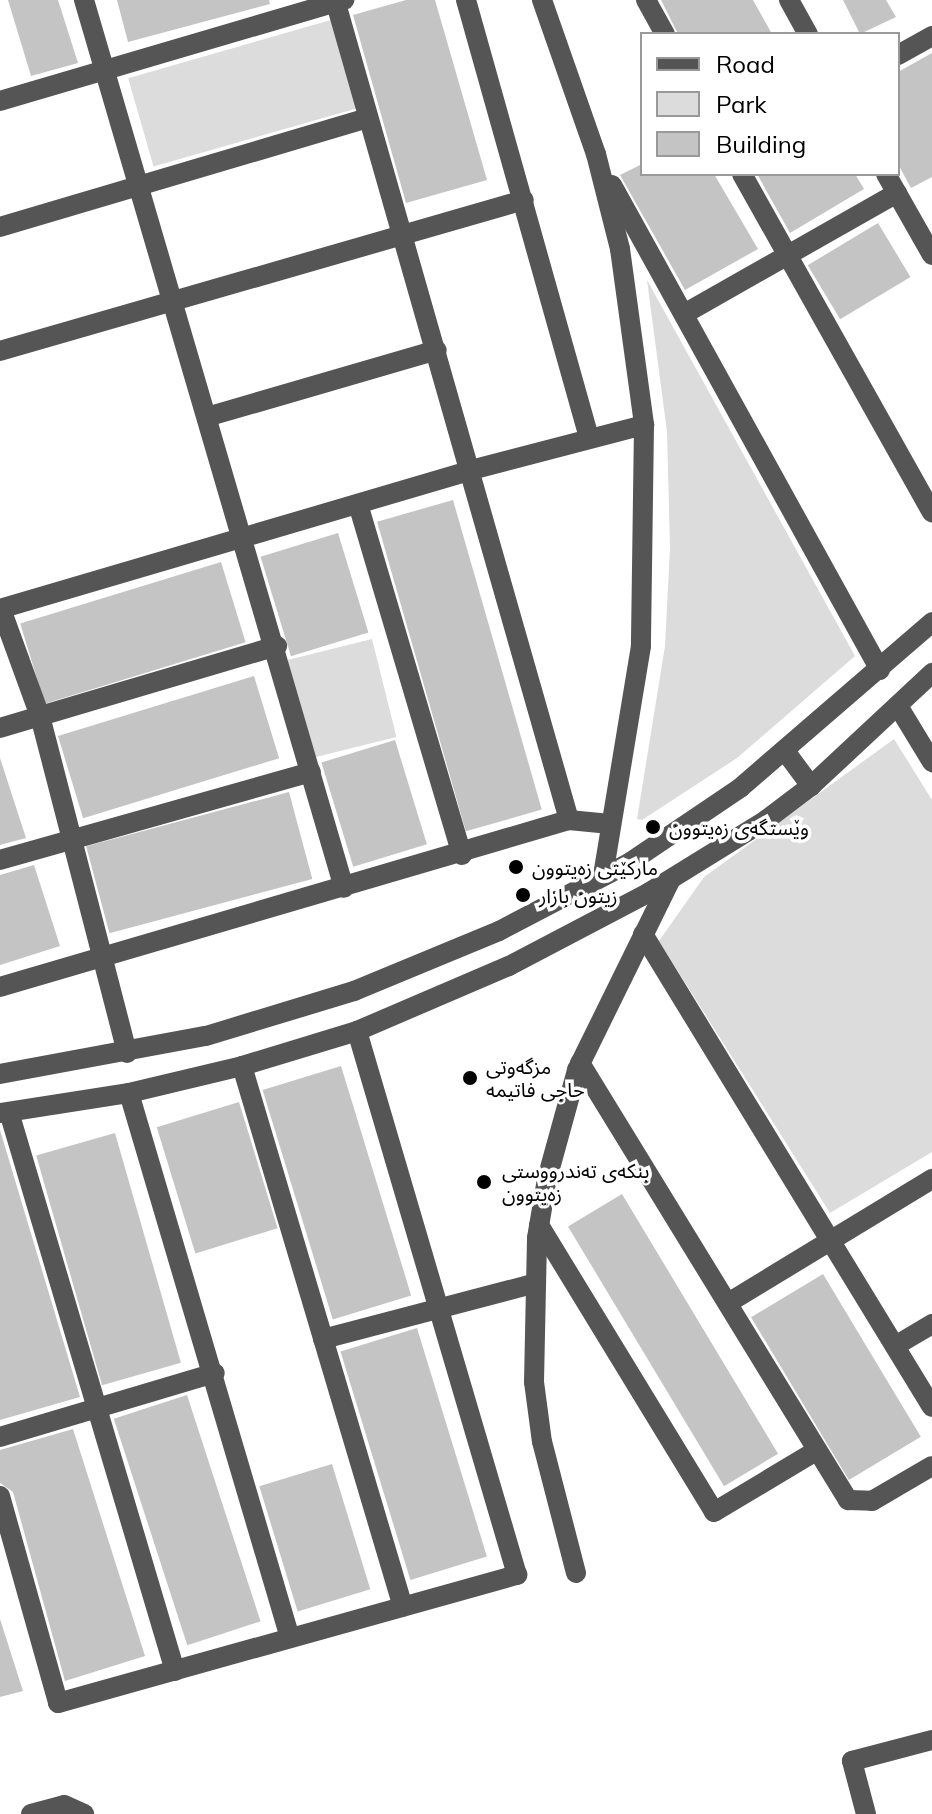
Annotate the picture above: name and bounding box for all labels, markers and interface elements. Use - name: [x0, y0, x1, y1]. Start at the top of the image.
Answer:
- legend: [640, 32, 900, 176]
- text: Road: [716, 49, 775, 79]
- text: Park: [716, 89, 767, 119]
- text: Building: [716, 129, 806, 159]
- place label: وێستگەی زەیتوون: [669, 815, 809, 839]
- marker: وێستگەی زەیتوون: [644, 818, 662, 836]
- place label: مارکێتی زەیتوون: [532, 855, 658, 879]
- marker: مارکێتی زەیتوون: [507, 858, 525, 876]
- place label: زيتون بازار: [539, 883, 618, 907]
- marker: زيتون بازار: [514, 886, 532, 904]
- place label: مزگەوتی حاجی فاتیمە: [486, 1054, 585, 1101]
- marker: مزگەوتی حاجی فاتیمە: [461, 1069, 479, 1087]
- place label: بنکەی تەندرووستی زەیتوون: [502, 1158, 649, 1205]
- marker: بنکەی تەندرووستی زەیتوون: [473, 1171, 495, 1193]

